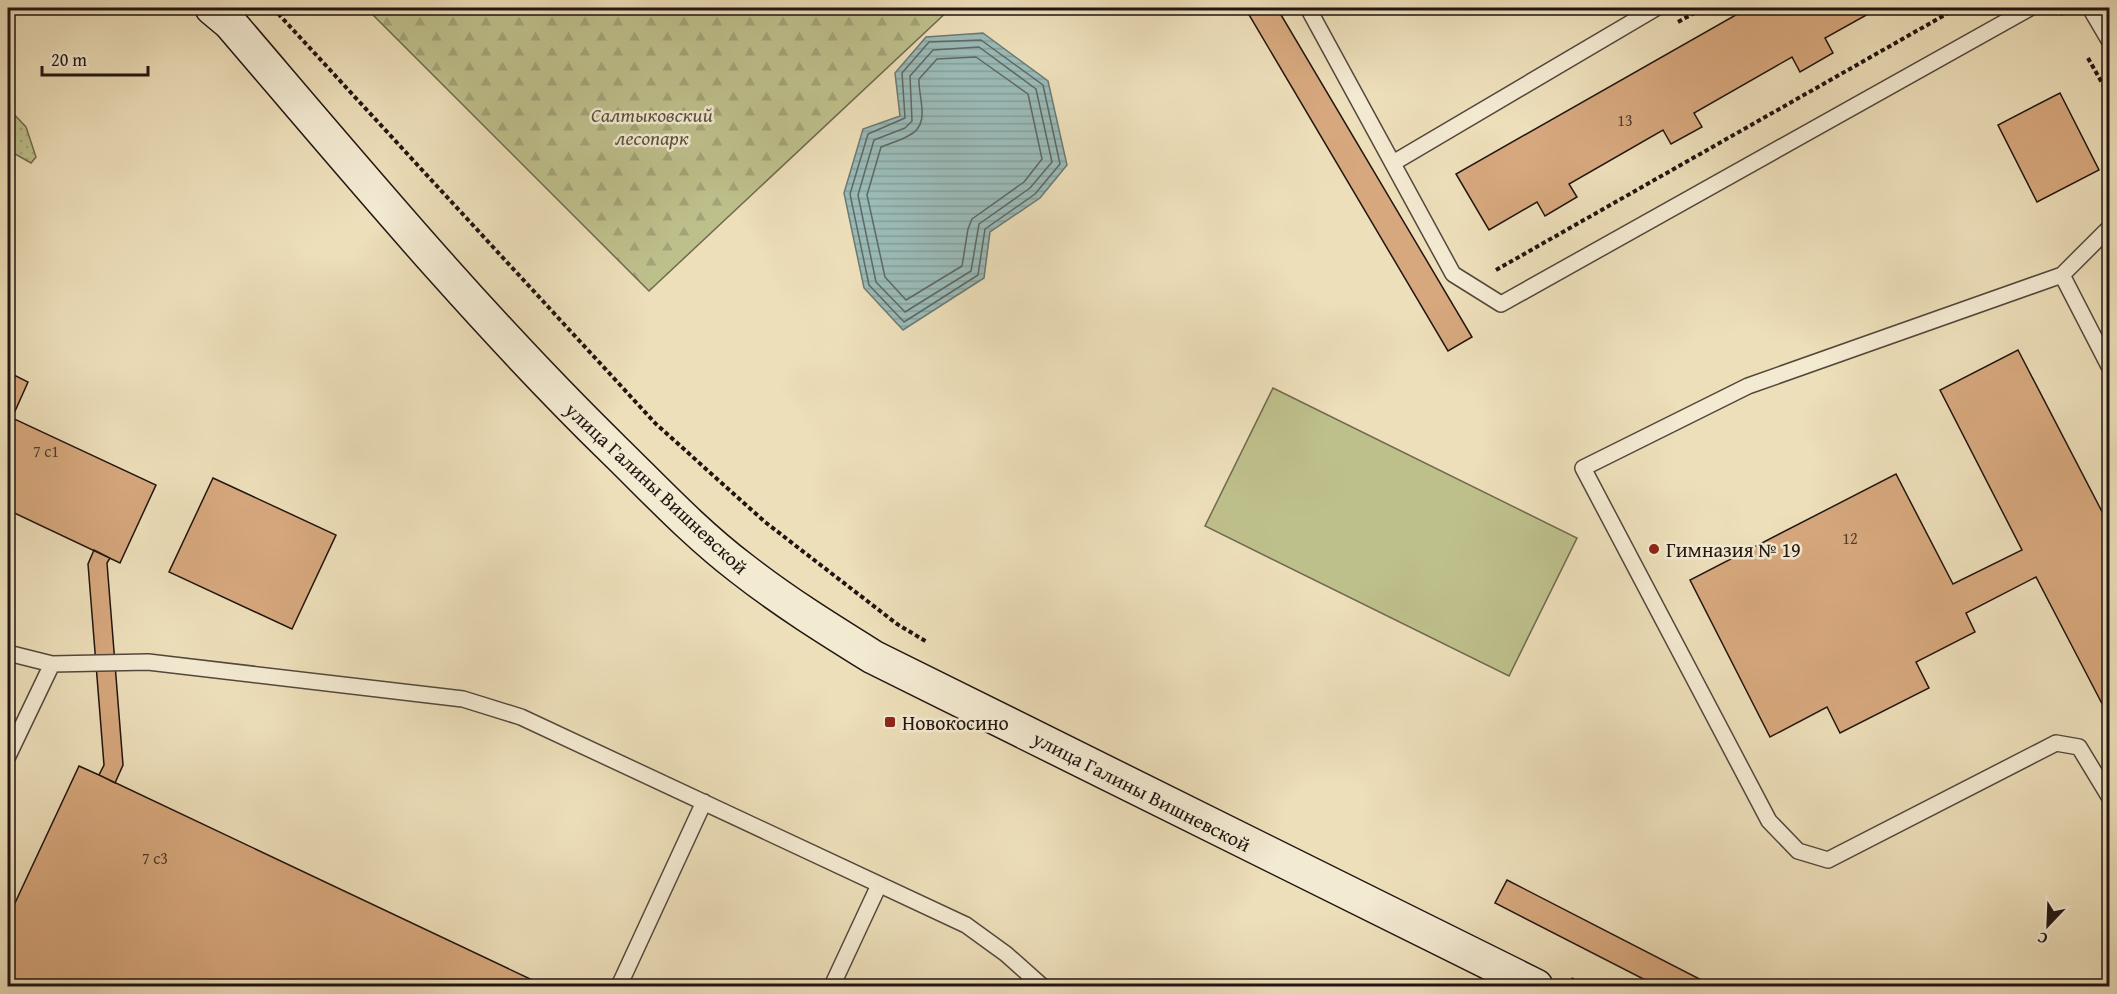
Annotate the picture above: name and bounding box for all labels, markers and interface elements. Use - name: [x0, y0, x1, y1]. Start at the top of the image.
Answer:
- scale bar: [42, 39, 148, 77]
- text: 20 m: [51, 46, 87, 73]
- park label: Салтыковский лесопарк: [591, 100, 713, 152]
- house number: 13: [1617, 108, 1633, 132]
- street label: улица Галины Вишневской: [558, 395, 755, 581]
- house number: 7 с1: [33, 439, 59, 463]
- house number: 12: [1842, 526, 1858, 550]
- place label: Гимназия № 19: [1666, 535, 1801, 564]
- marker: Гимназия № 19: [1647, 542, 1661, 556]
- place label: Новокосино: [902, 708, 1009, 737]
- marker: Новокосино: [883, 715, 897, 729]
- street label: улица Галины Вишневской: [1027, 723, 1256, 859]
- house number: 7 с3: [142, 846, 168, 870]
- north arrow: [2018, 895, 2078, 955]
- text: С: [2033, 926, 2051, 952]

